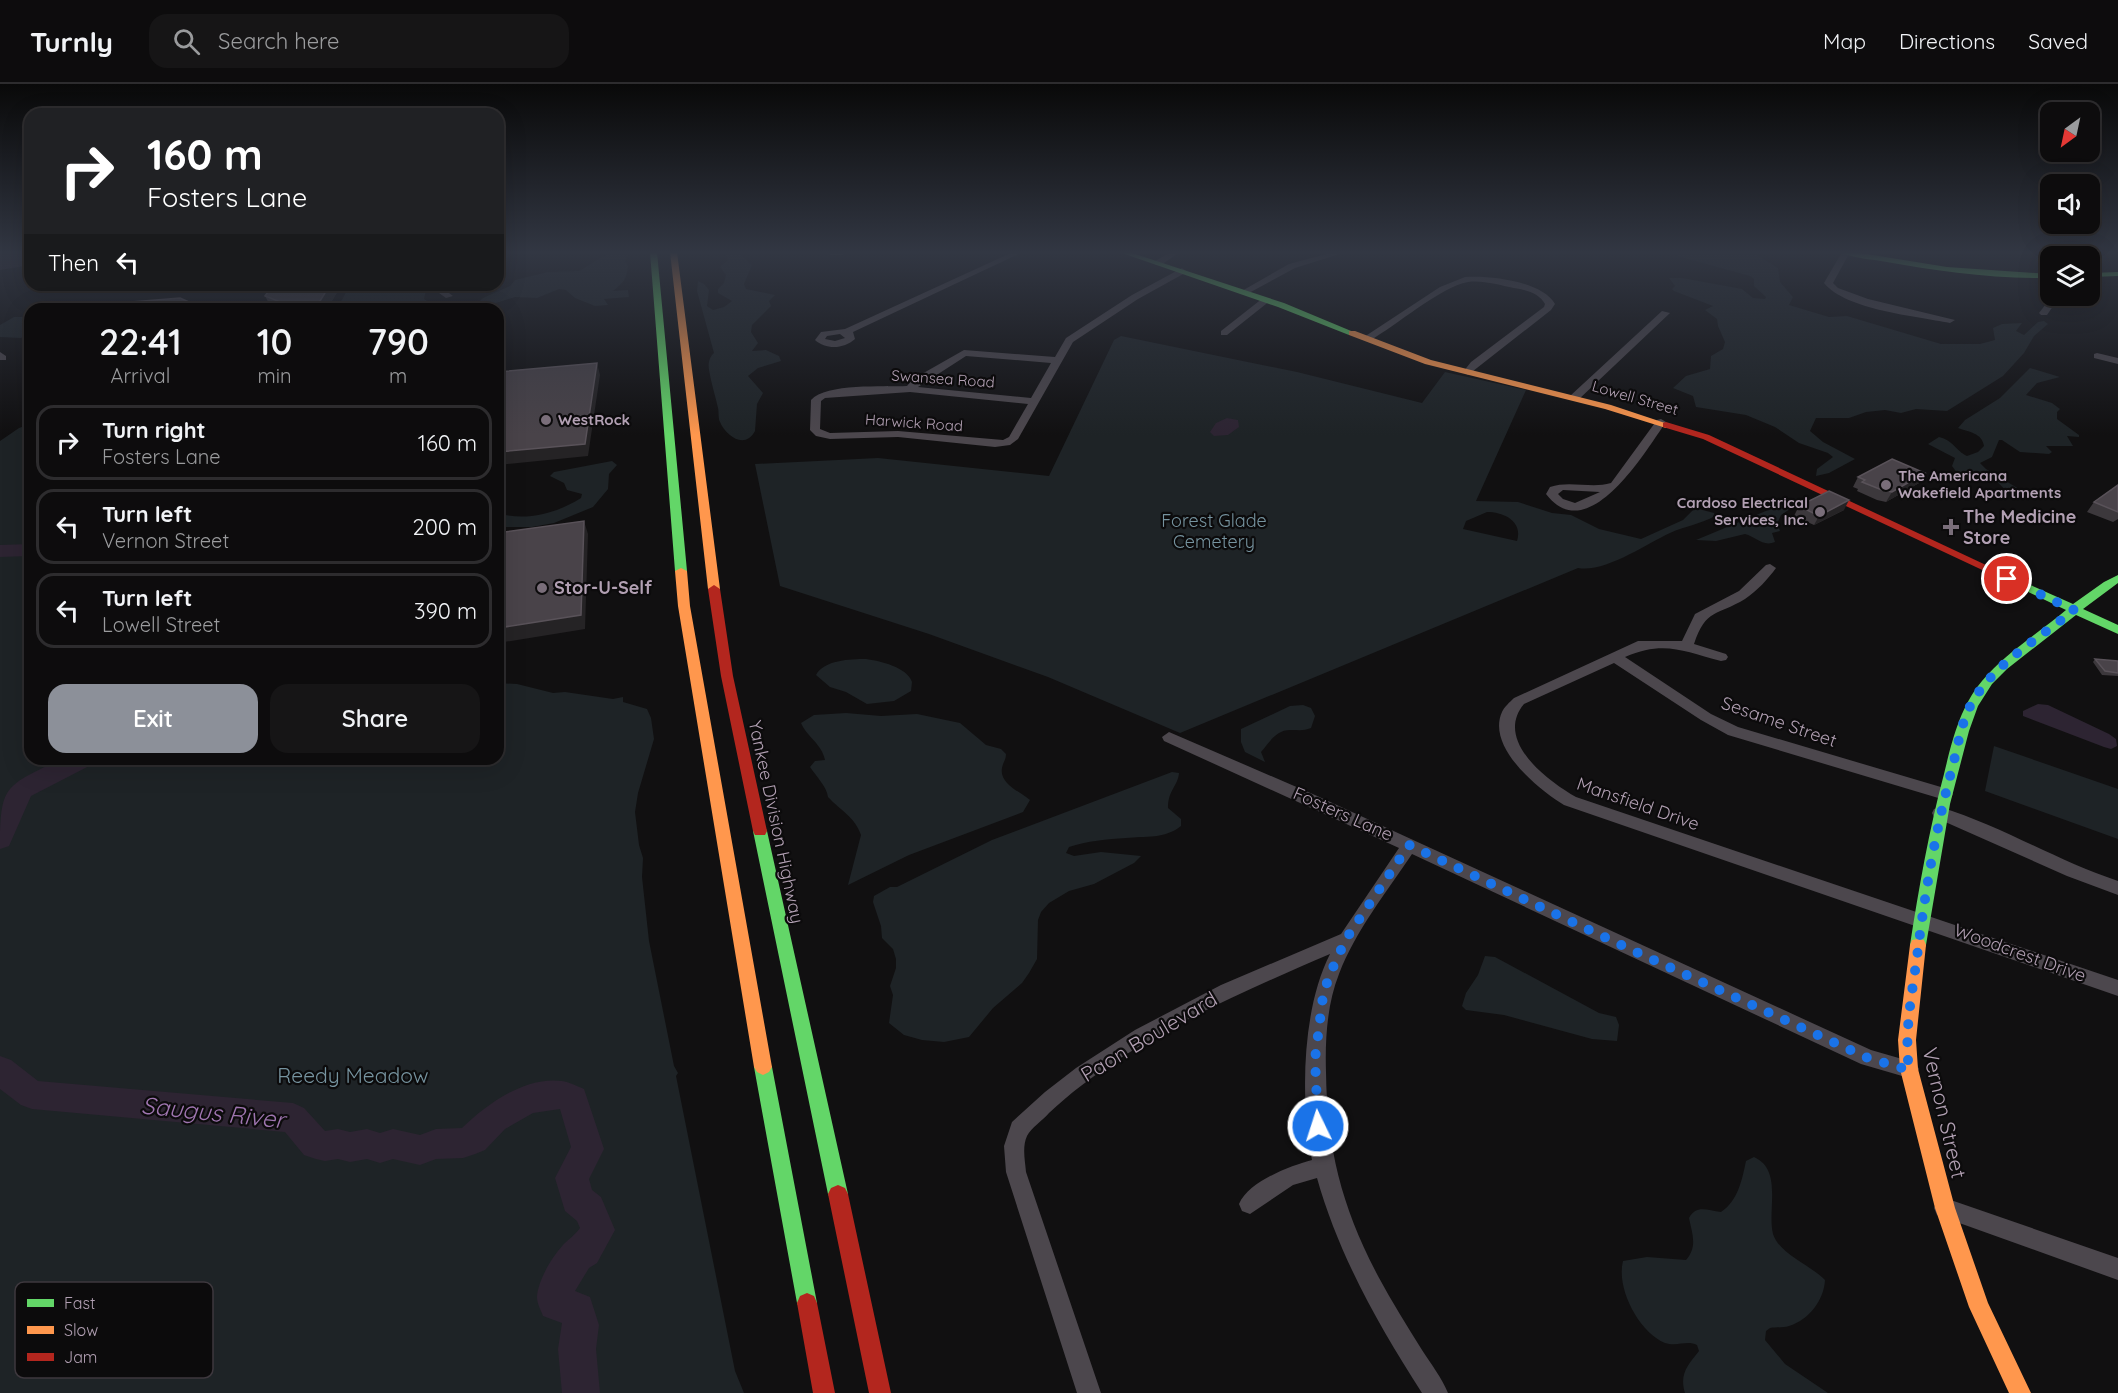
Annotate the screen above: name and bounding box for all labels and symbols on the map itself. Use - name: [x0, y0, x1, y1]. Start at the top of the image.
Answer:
- north arrow: [2040, 102, 2100, 162]
- street label: Swansea Road: [891, 365, 995, 392]
- street label: Lowell Street: [1590, 376, 1680, 419]
- place label: WestRock: [558, 410, 630, 429]
- street label: Harwick Road: [864, 410, 964, 435]
- marker: WestRock: [539, 413, 553, 427]
- place label: The Americana Wakefield Apartments: [1898, 466, 2061, 502]
- marker: The Americana Wakefield Apartments: [1879, 478, 1893, 492]
- place label: Cardoso Electrical Services, Inc.: [1677, 493, 1808, 529]
- marker: Cardoso Electrical Services, Inc.: [1813, 505, 1827, 519]
- place label: The Medicine Store: [1963, 505, 2076, 549]
- park label: Forest Glade Cemetery: [1161, 509, 1267, 553]
- marker: The Medicine Store: [1944, 520, 1958, 534]
- pin: [1981, 553, 2032, 604]
- place label: Stor-U-Self: [554, 576, 652, 599]
- marker: Stor-U-Self: [535, 581, 549, 595]
- street label: Sesame Street: [1718, 691, 1840, 752]
- street label: Yankee Division Highway: [744, 718, 809, 926]
- street label: Mansfield Drive: [1574, 772, 1703, 835]
- street label: Fosters Lane: [1290, 781, 1397, 846]
- street label: Woodcrest Drive: [1951, 918, 2089, 987]
- street label: Paon Boulevard: [1076, 985, 1221, 1087]
- street label: Vernon Street: [1917, 1045, 1973, 1181]
- park label: Reedy Meadow: [277, 1062, 429, 1088]
- water label: Saugus River: [140, 1090, 289, 1135]
- position arrow: [1286, 1094, 1350, 1158]
- legend: [15, 1282, 213, 1378]
- text: Fast: [64, 1293, 95, 1313]
- text: Slow: [64, 1320, 98, 1340]
- text: Jam: [64, 1347, 97, 1367]

